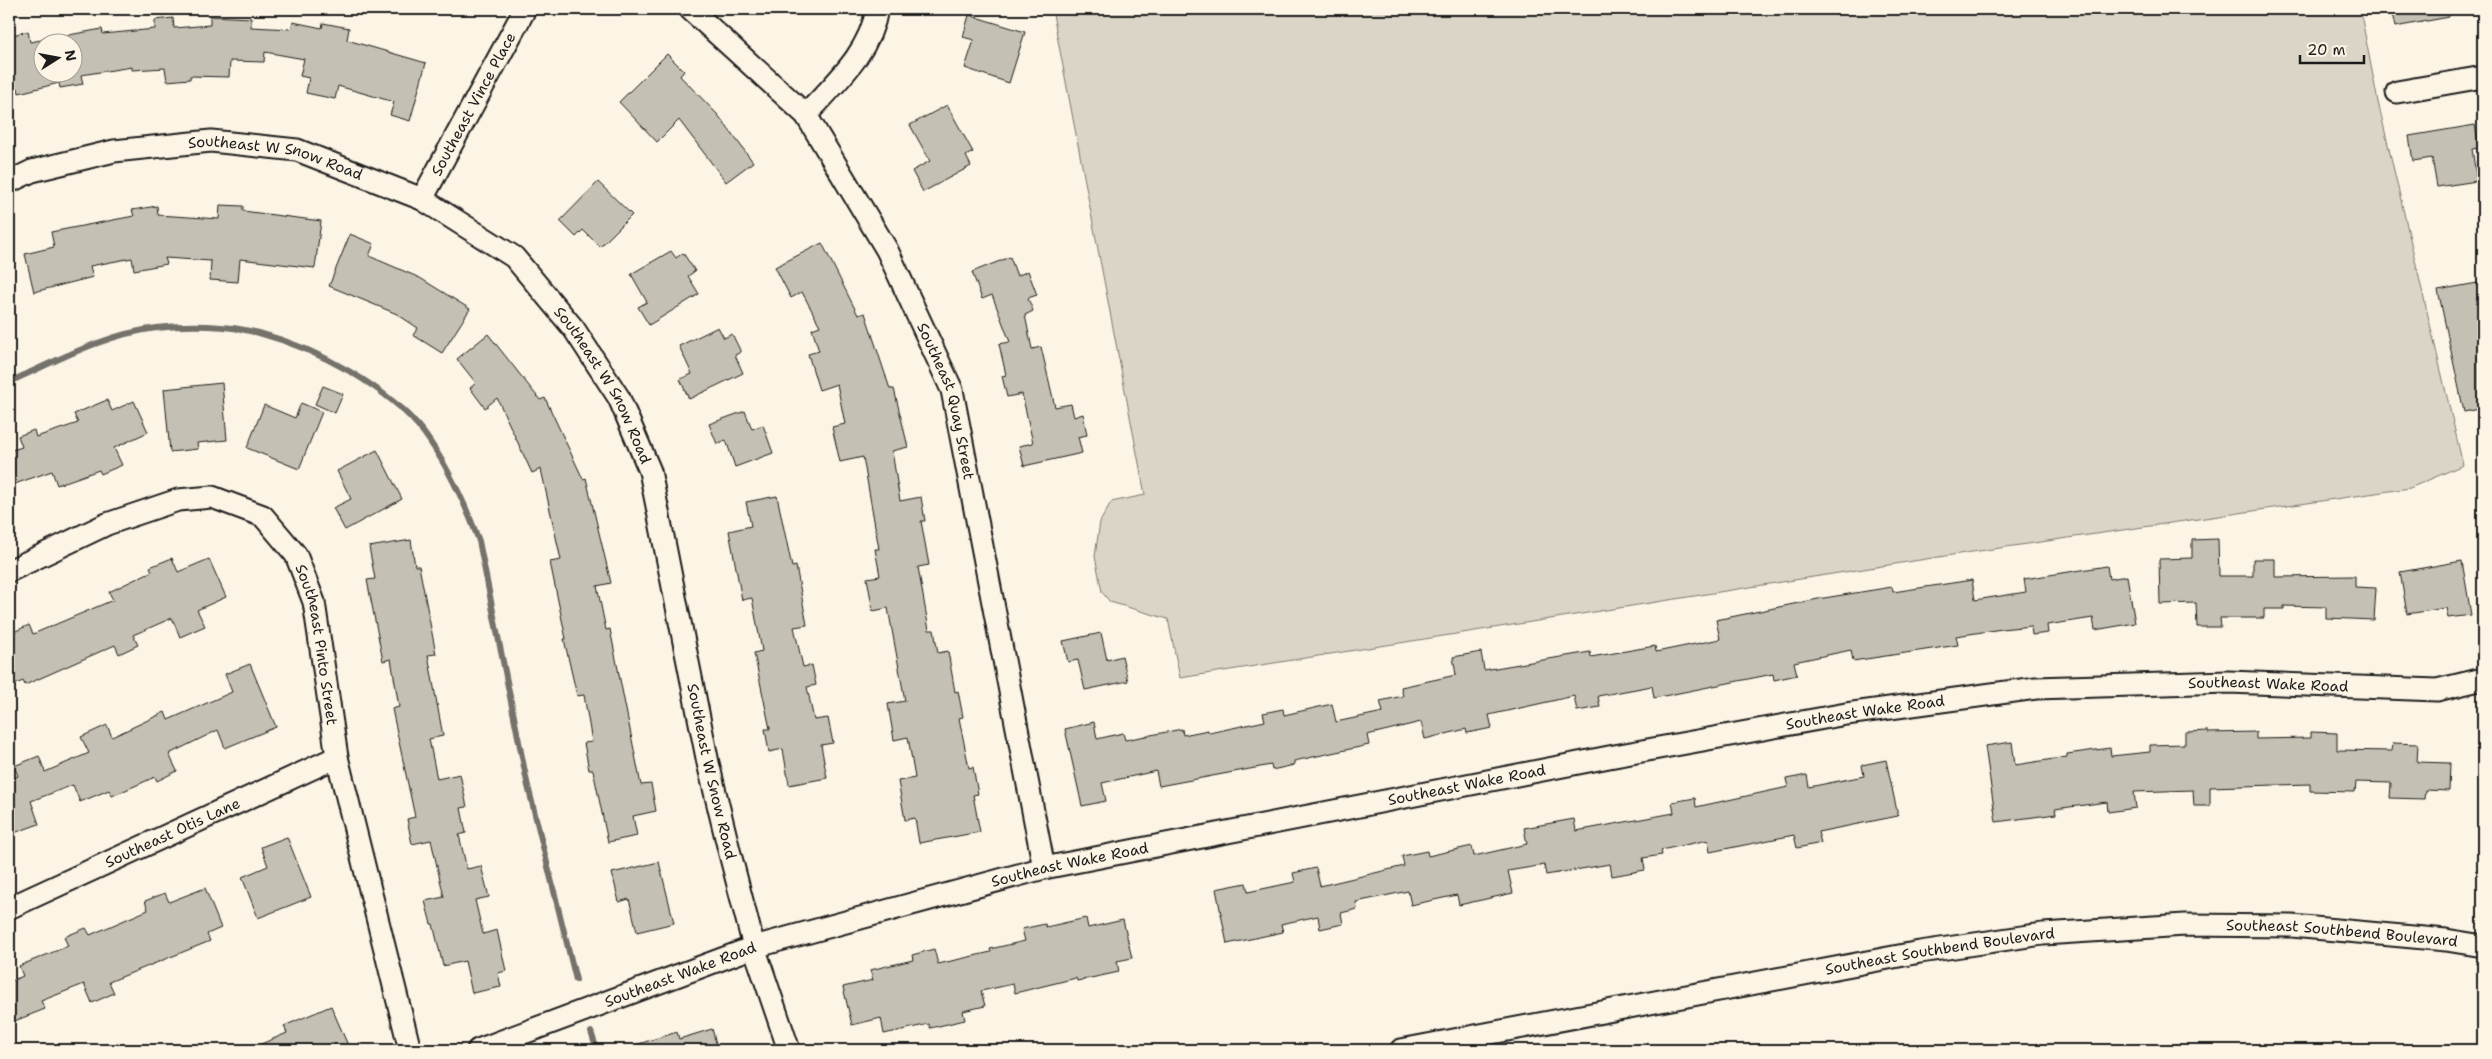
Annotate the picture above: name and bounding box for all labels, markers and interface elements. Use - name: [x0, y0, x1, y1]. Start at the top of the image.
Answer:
- street label: Southeast Vince Place: [426, 29, 520, 179]
- north arrow: [32, 32, 82, 82]
- scale bar: [2300, 32, 2363, 64]
- text: 20 m: [2307, 40, 2346, 60]
- text: N: [61, 48, 81, 63]
- street label: Southeast W Snow Road: [187, 131, 366, 185]
- street label: Southeast W Snow Road: [549, 302, 656, 467]
- street label: Southeast Quay Street: [912, 320, 979, 481]
- street label: Southeast Pinto Street: [290, 561, 342, 727]
- street label: Southeast Wake Road: [2188, 672, 2349, 697]
- street label: Southeast W Snow Road: [682, 682, 741, 862]
- street label: Southeast Wake Road: [1784, 691, 1946, 735]
- street label: Southeast Wake Road: [1386, 760, 1548, 810]
- street label: Southeast Otis Lane: [102, 793, 243, 872]
- street label: Southeast Wake Road: [989, 838, 1150, 892]
- street label: Southeast Southbend Boulevard: [2226, 915, 2460, 952]
- street label: Southeast Southbend Boulevard: [1823, 923, 2056, 980]
- street label: Southeast Wake Road: [602, 937, 759, 1012]

